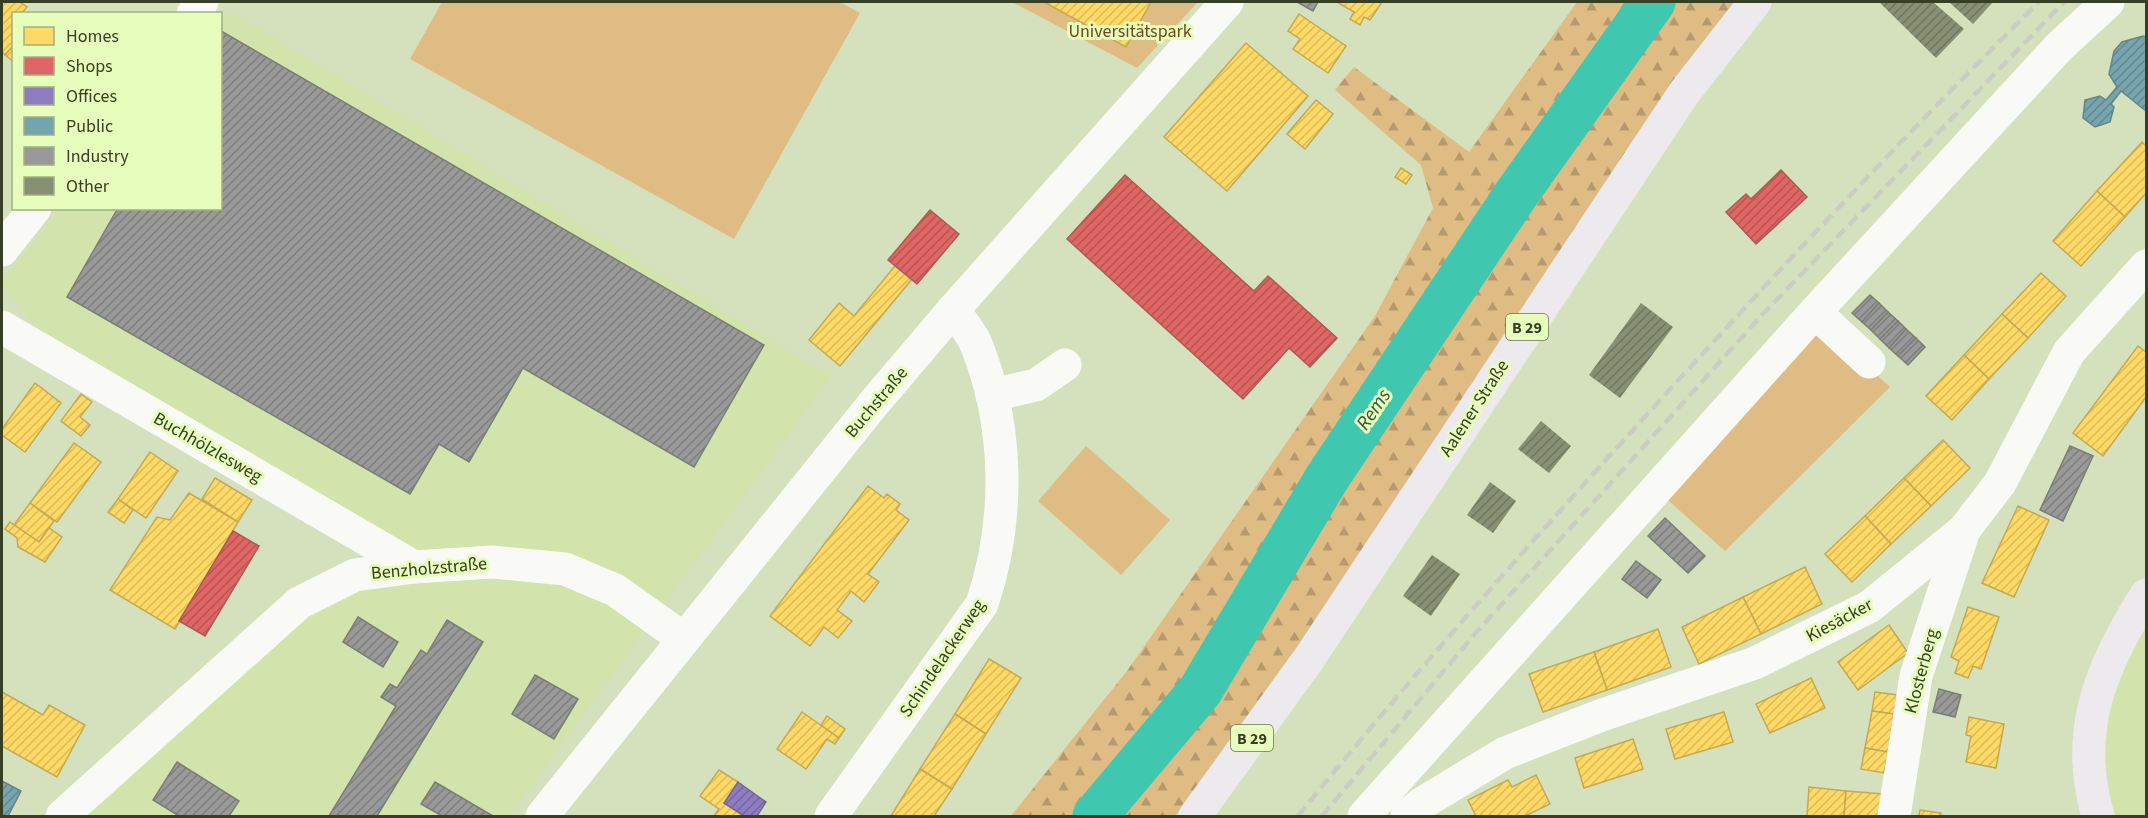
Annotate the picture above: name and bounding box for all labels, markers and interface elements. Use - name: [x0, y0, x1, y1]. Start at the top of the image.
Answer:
- legend: [12, 12, 222, 210]
- park label: Universitätspark: [1068, 19, 1192, 44]
- text: Homes: [66, 24, 119, 49]
- text: Shops: [66, 54, 113, 79]
- text: Offices: [66, 84, 117, 109]
- text: Public: [66, 114, 113, 139]
- text: Industry: [66, 144, 129, 169]
- text: Other: [66, 174, 110, 199]
- road number: B 29: [1506, 314, 1548, 340]
- street label: Aalener Straße: [1434, 355, 1515, 462]
- street label: Buchstraße: [839, 361, 914, 443]
- water label: Rems: [1350, 383, 1398, 436]
- street label: Buchhölzlesweg: [149, 406, 267, 489]
- street label: Benzholzstraße: [370, 551, 488, 586]
- street label: Kiesäcker: [1801, 592, 1878, 648]
- street label: Schindelackerweg: [894, 594, 991, 722]
- street label: Klosterberg: [1898, 626, 1945, 716]
- road number: B 29: [1231, 725, 1273, 751]

